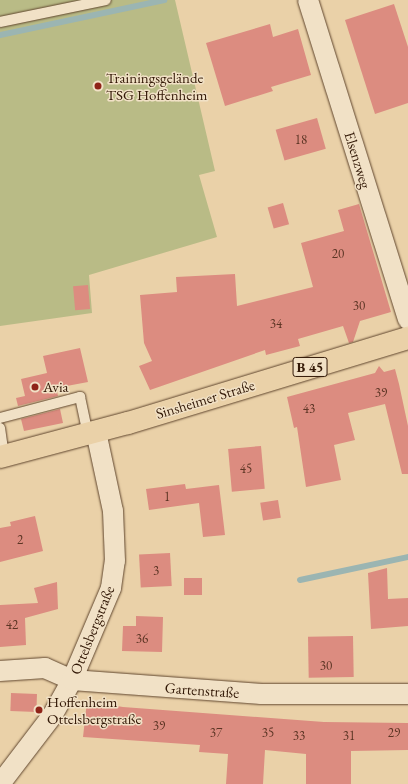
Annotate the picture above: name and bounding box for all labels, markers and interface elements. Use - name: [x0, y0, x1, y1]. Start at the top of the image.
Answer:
- place label: Trainingsgelände TSG Hoffenheim: [106, 68, 207, 103]
- marker: Trainingsgelände TSG Hoffenheim: [93, 81, 103, 91]
- street label: Elsenzweg: [341, 129, 375, 191]
- house number: 18: [295, 132, 307, 148]
- house number: 20: [332, 246, 344, 262]
- house number: 30: [353, 298, 365, 314]
- house number: 34: [270, 316, 282, 332]
- road number: B 45: [292, 355, 328, 379]
- street label: Sinsheimer Straße: [153, 375, 257, 423]
- place label: Avia: [43, 378, 69, 396]
- marker: Avia: [30, 382, 40, 392]
- house number: 39: [375, 385, 387, 401]
- house number: 43: [303, 401, 315, 417]
- house number: 45: [240, 461, 252, 477]
- house number: 1: [164, 489, 170, 505]
- house number: 2: [17, 532, 23, 548]
- house number: 3: [153, 563, 159, 579]
- street label: Ottelsbergstraße: [66, 583, 118, 677]
- house number: 42: [6, 617, 18, 633]
- house number: 36: [136, 631, 148, 647]
- house number: 30: [320, 658, 332, 674]
- street label: Gartenstraße: [164, 678, 240, 702]
- place label: Hoffenheim Ottelsbergstraße: [47, 692, 141, 727]
- marker: Hoffenheim Ottelsbergstraße: [34, 705, 44, 715]
- house number: 39: [153, 718, 165, 734]
- house number: 37: [210, 725, 222, 741]
- house number: 35: [262, 725, 274, 741]
- house number: 29: [388, 725, 400, 741]
- house number: 33: [293, 728, 305, 744]
- house number: 31: [343, 728, 355, 744]

